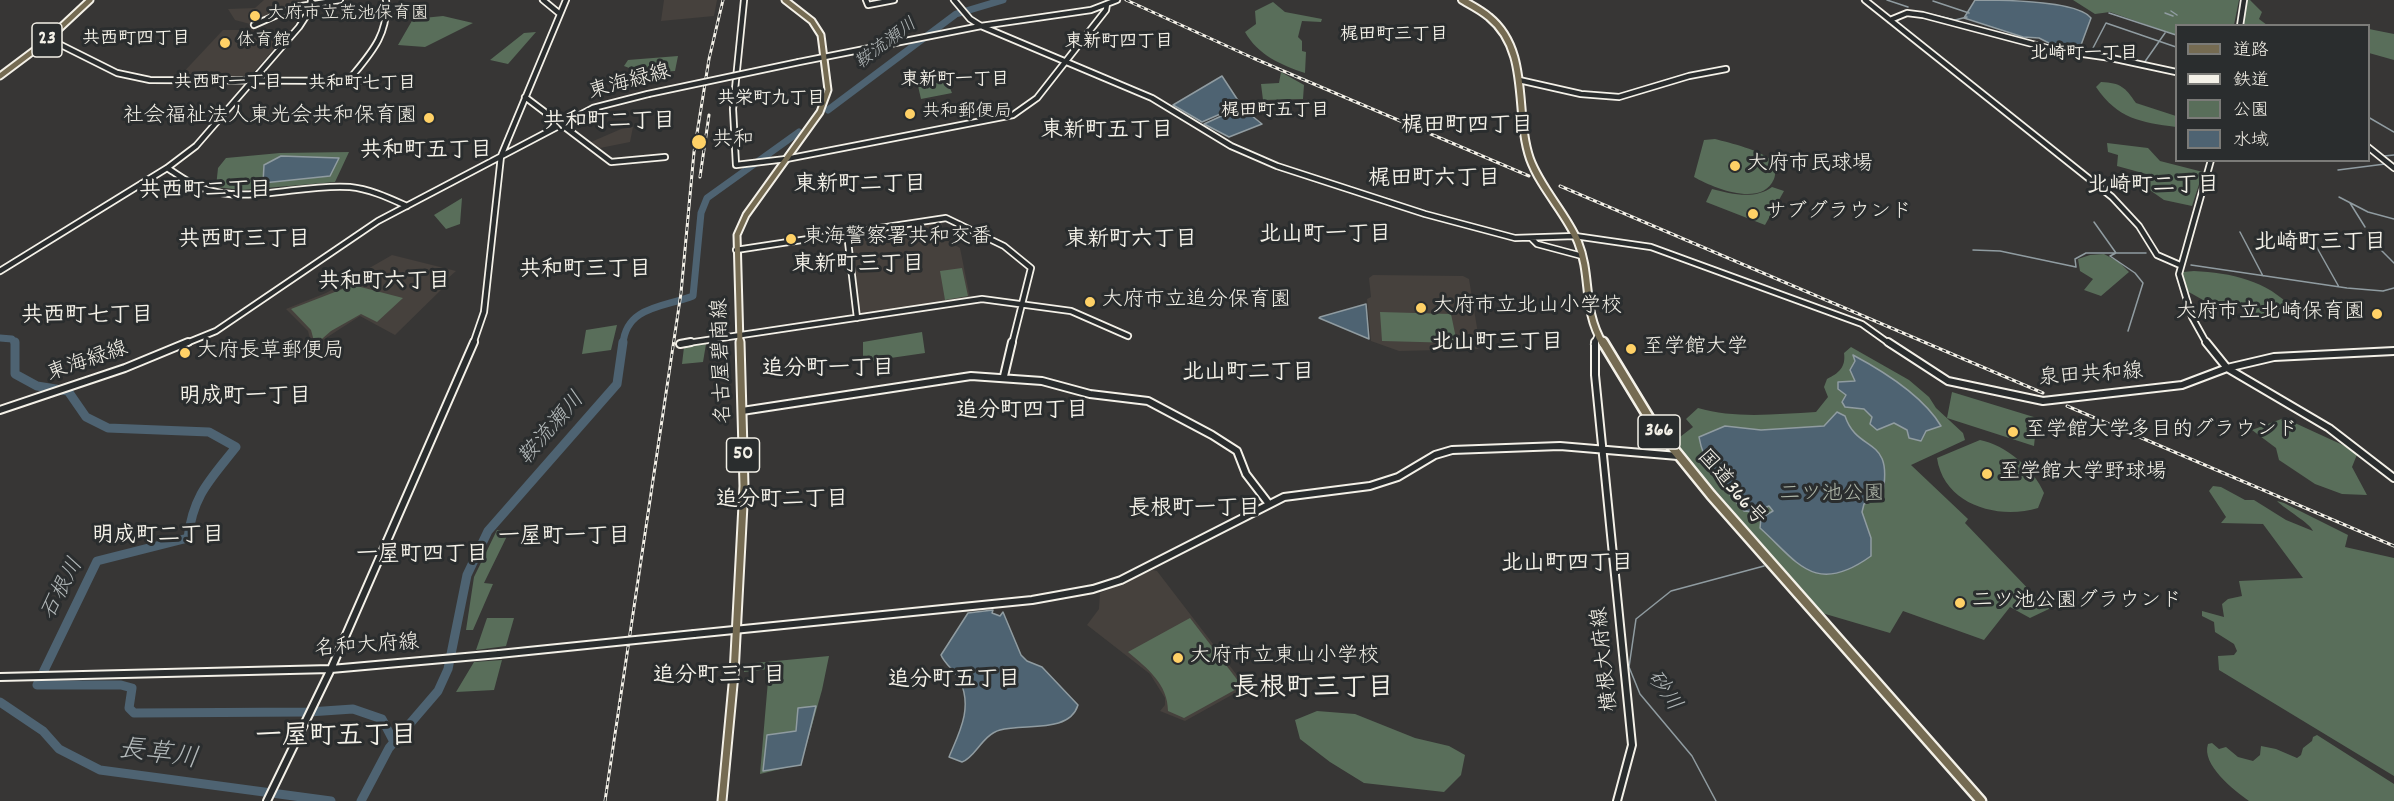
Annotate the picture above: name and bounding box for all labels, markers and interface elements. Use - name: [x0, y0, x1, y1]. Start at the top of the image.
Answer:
- place label: 大府市立荒池保育園: [267, 5, 429, 27]
- marker: 大府市立荒池保育園: [248, 9, 262, 23]
- water label: 鞍流瀬川: [852, 15, 922, 75]
- road number: 23: [32, 23, 62, 57]
- legend: [2175, 24, 2370, 162]
- district label: 梶田町三丁目: [1340, 26, 1448, 48]
- district label: 共西町四丁目: [82, 30, 190, 52]
- place label: 体育館: [237, 32, 291, 54]
- district label: 東新町四丁目: [1065, 33, 1173, 55]
- marker: 体育館: [218, 36, 232, 50]
- text: 道路: [2233, 39, 2269, 64]
- district label: 北崎町一丁目: [2030, 45, 2138, 67]
- street label: 東海緑線: [586, 61, 674, 107]
- text: 鉄道: [2233, 69, 2269, 94]
- district label: 東新町一丁目: [901, 71, 1009, 93]
- district label: 共西町一丁目: [174, 74, 282, 96]
- district label: 共和町七丁目: [308, 75, 416, 97]
- district label: 共栄町九丁目: [717, 90, 825, 112]
- text: 公園: [2233, 99, 2269, 124]
- district label: 梶田町五丁目: [1221, 102, 1329, 124]
- place label: 共和郵便局: [922, 103, 1012, 125]
- place label: 社会福祉法人東光会共和保育園: [123, 105, 417, 131]
- marker: 共和郵便局: [903, 107, 917, 121]
- marker: 社会福祉法人東光会共和保育園: [422, 111, 436, 125]
- district label: 共和町二丁目: [543, 111, 675, 137]
- district label: 梶田町四丁目: [1401, 115, 1533, 141]
- district label: 東新町五丁目: [1041, 120, 1173, 146]
- place label: 共和: [712, 129, 754, 155]
- text: 水域: [2233, 129, 2269, 154]
- marker: 共和: [690, 133, 708, 151]
- district label: 共和町五丁目: [360, 140, 492, 166]
- place label: 大府市民球場: [1747, 153, 1873, 179]
- marker: 大府市民球場: [1728, 159, 1742, 173]
- district label: 梶田町六丁目: [1368, 168, 1500, 194]
- district label: 東新町二丁目: [794, 174, 926, 200]
- district label: 北崎町二丁目: [2087, 175, 2219, 201]
- district label: 共西町二丁目: [139, 180, 271, 206]
- place label: サブグラウンド: [1765, 201, 1912, 227]
- marker: サブグラウンド: [1746, 207, 1760, 221]
- district label: 北山町一丁目: [1259, 224, 1391, 250]
- place label: 東海警察署共和交番: [803, 226, 992, 252]
- district label: 共西町三丁目: [178, 229, 310, 255]
- district label: 東新町六丁目: [1065, 229, 1197, 255]
- marker: 東海警察署共和交番: [784, 232, 798, 246]
- district label: 北崎町三丁目: [2254, 232, 2386, 258]
- district label: 東新町三丁目: [792, 254, 924, 280]
- district label: 共和町三丁目: [519, 259, 651, 285]
- district label: 共和町六丁目: [318, 271, 450, 297]
- place label: 大府市立追分保育園: [1102, 289, 1291, 315]
- marker: 大府市立追分保育園: [1083, 295, 1097, 309]
- place label: 大府市立北山小学校: [1433, 295, 1622, 321]
- street label: 名古屋碧南線: [709, 298, 739, 424]
- marker: 大府市立北山小学校: [1414, 301, 1428, 315]
- place label: 大府市立北崎保育園: [2176, 301, 2365, 327]
- district label: 共西町七丁目: [21, 305, 153, 331]
- marker: 大府市立北崎保育園: [2370, 307, 2384, 321]
- district label: 北山町三丁目: [1431, 332, 1563, 358]
- place label: 至学館大学: [1643, 336, 1748, 362]
- street label: 東海緑線: [44, 337, 132, 389]
- place label: 大府長草郵便局: [197, 340, 344, 366]
- marker: 至学館大学: [1624, 342, 1638, 356]
- marker: 大府長草郵便局: [178, 346, 192, 360]
- district label: 追分町一丁目: [762, 358, 894, 384]
- street label: 泉田共和線: [2038, 361, 2144, 393]
- district label: 北山町二丁目: [1182, 362, 1314, 388]
- district label: 明成町一丁目: [179, 386, 311, 412]
- water label: 鞍流瀬川: [514, 388, 592, 472]
- district label: 追分町四丁目: [956, 400, 1088, 426]
- road number: 366: [1638, 415, 1680, 449]
- place label: 至学館大学多目的グラウンド: [2025, 419, 2298, 445]
- marker: 至学館大学多目的グラウンド: [2006, 425, 2020, 439]
- road number: 50: [726, 438, 760, 472]
- street label: 国道366号: [1690, 446, 1770, 532]
- place label: 至学館大学野球場: [1999, 461, 2167, 487]
- marker: 至学館大学野球場: [1980, 467, 1994, 481]
- park label: 二ツ池公園: [1780, 483, 1884, 509]
- district label: 追分町二丁目: [716, 489, 848, 515]
- district label: 長根町一丁目: [1128, 498, 1260, 524]
- district label: 明成町二丁目: [92, 525, 224, 551]
- district label: 一屋町一丁目: [498, 526, 630, 552]
- district label: 一屋町四丁目: [356, 544, 488, 570]
- district label: 北山町四丁目: [1501, 553, 1633, 579]
- water label: 石根川: [37, 555, 91, 625]
- place label: 二ツ池公園グラウンド: [1972, 590, 2182, 616]
- marker: 二ツ池公園グラウンド: [1953, 596, 1967, 610]
- street label: 横根大府線: [1589, 605, 1625, 713]
- street label: 名和大府線: [314, 632, 420, 664]
- place label: 大府市立東山小学校: [1190, 645, 1379, 671]
- marker: 大府市立東山小学校: [1171, 651, 1185, 665]
- district label: 追分町三丁目: [653, 665, 785, 691]
- water label: 砂川: [1639, 666, 1685, 718]
- district label: 追分町五丁目: [888, 669, 1020, 695]
- district label: 長根町三丁目: [1232, 675, 1394, 707]
- district label: 一屋町五丁目: [255, 723, 417, 755]
- water label: 長草川: [116, 735, 200, 779]

